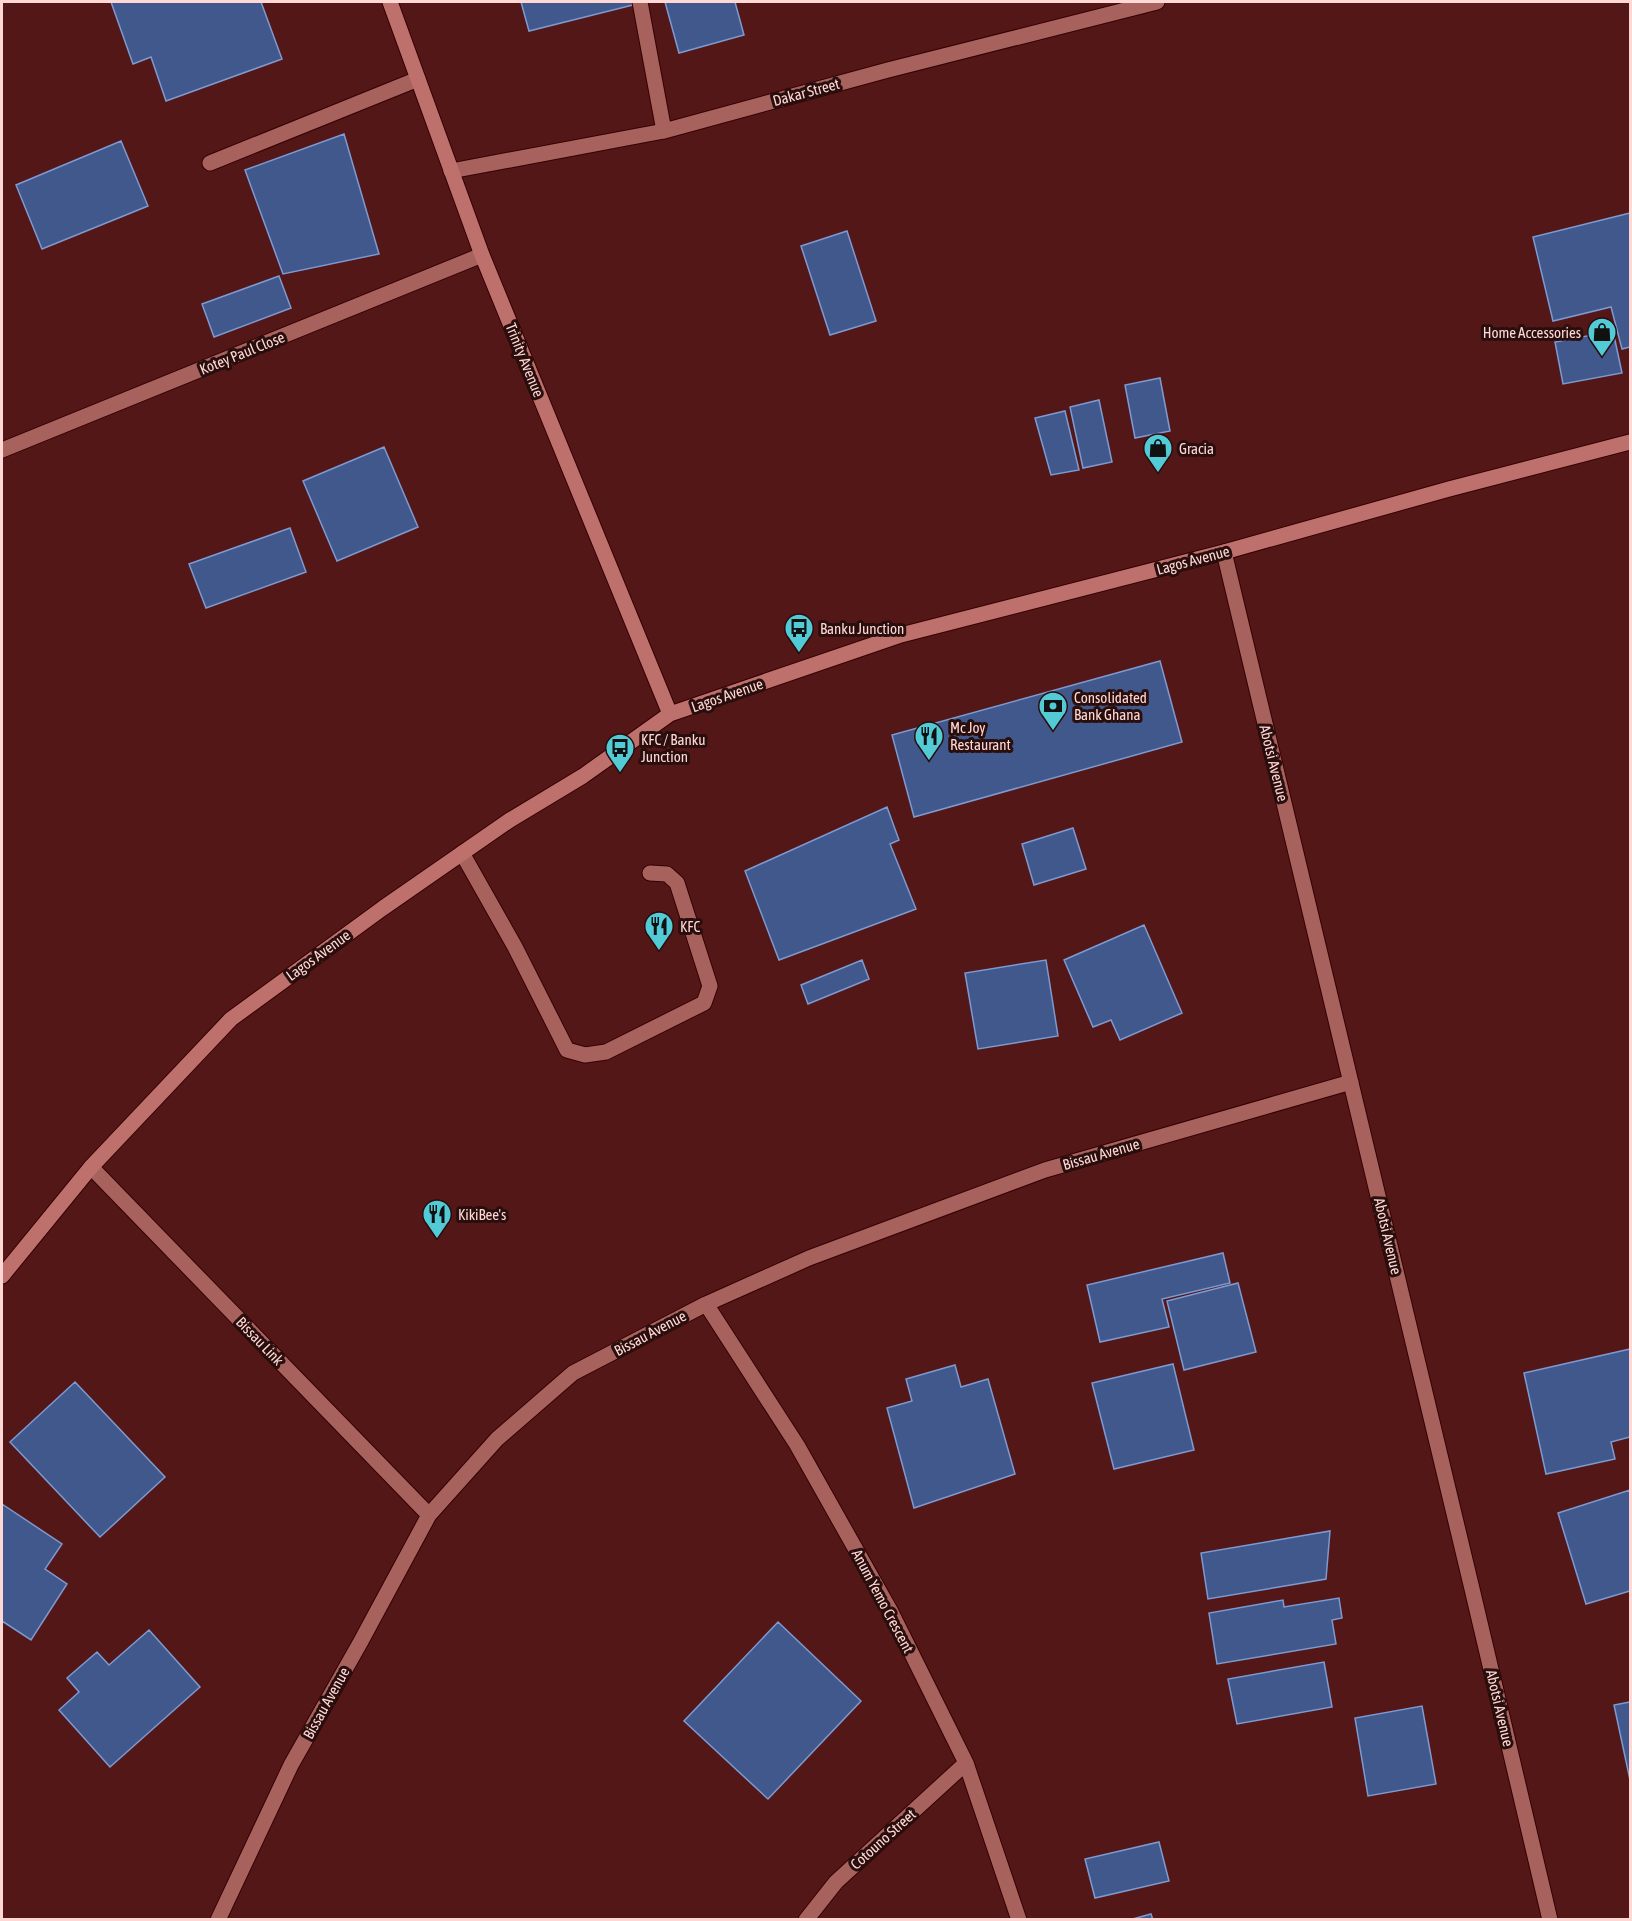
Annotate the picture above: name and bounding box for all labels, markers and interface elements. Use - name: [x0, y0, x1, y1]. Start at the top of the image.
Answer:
- street label: Dakar Street: [771, 75, 841, 109]
- shop icon: Home Accessories: [1586, 316, 1618, 358]
- street label: Trinity Avenue: [502, 320, 548, 400]
- place label: Home Accessories: [1483, 324, 1581, 341]
- street label: Kotey Paul Close: [197, 328, 287, 378]
- shop icon: Gracia: [1142, 432, 1174, 474]
- place label: Gracia: [1179, 440, 1214, 457]
- street label: Lagos Avenue: [1155, 542, 1232, 578]
- bus stop icon: Banku Junction: [783, 612, 815, 654]
- place label: Banku Junction: [820, 620, 904, 637]
- street label: Lagos Avenue: [689, 675, 765, 715]
- place label: Consolidated Bank Ghana: [1074, 689, 1147, 723]
- bank icon: Consolidated Bank Ghana: [1037, 690, 1069, 732]
- place label: Mc Joy Restaurant: [950, 719, 1011, 753]
- restaurant icon: Mc Joy Restaurant: [913, 720, 945, 762]
- street label: Abotsi Avenue: [1256, 723, 1292, 803]
- place label: KFC / Banku Junction: [641, 731, 706, 765]
- bus stop icon: KFC / Banku Junction: [604, 732, 636, 774]
- restaurant icon: KFC: [643, 910, 675, 952]
- place label: KFC: [680, 918, 700, 935]
- street label: Lagos Avenue: [283, 926, 353, 984]
- street label: Bissau Avenue: [1061, 1135, 1141, 1173]
- street label: Abotsi Avenue: [1371, 1196, 1405, 1276]
- restaurant icon: KikiBee's: [421, 1198, 453, 1240]
- place label: KikiBee's: [458, 1206, 506, 1223]
- street label: Bissau Avenue: [611, 1307, 689, 1359]
- street label: Bissau Link: [233, 1313, 287, 1369]
- street label: Anum Yemo Crescent: [849, 1546, 917, 1656]
- street label: Bissau Avenue: [299, 1664, 353, 1742]
- street label: Abotsi Avenue: [1483, 1668, 1517, 1748]
- street label: Cotouno Street: [847, 1805, 919, 1873]

